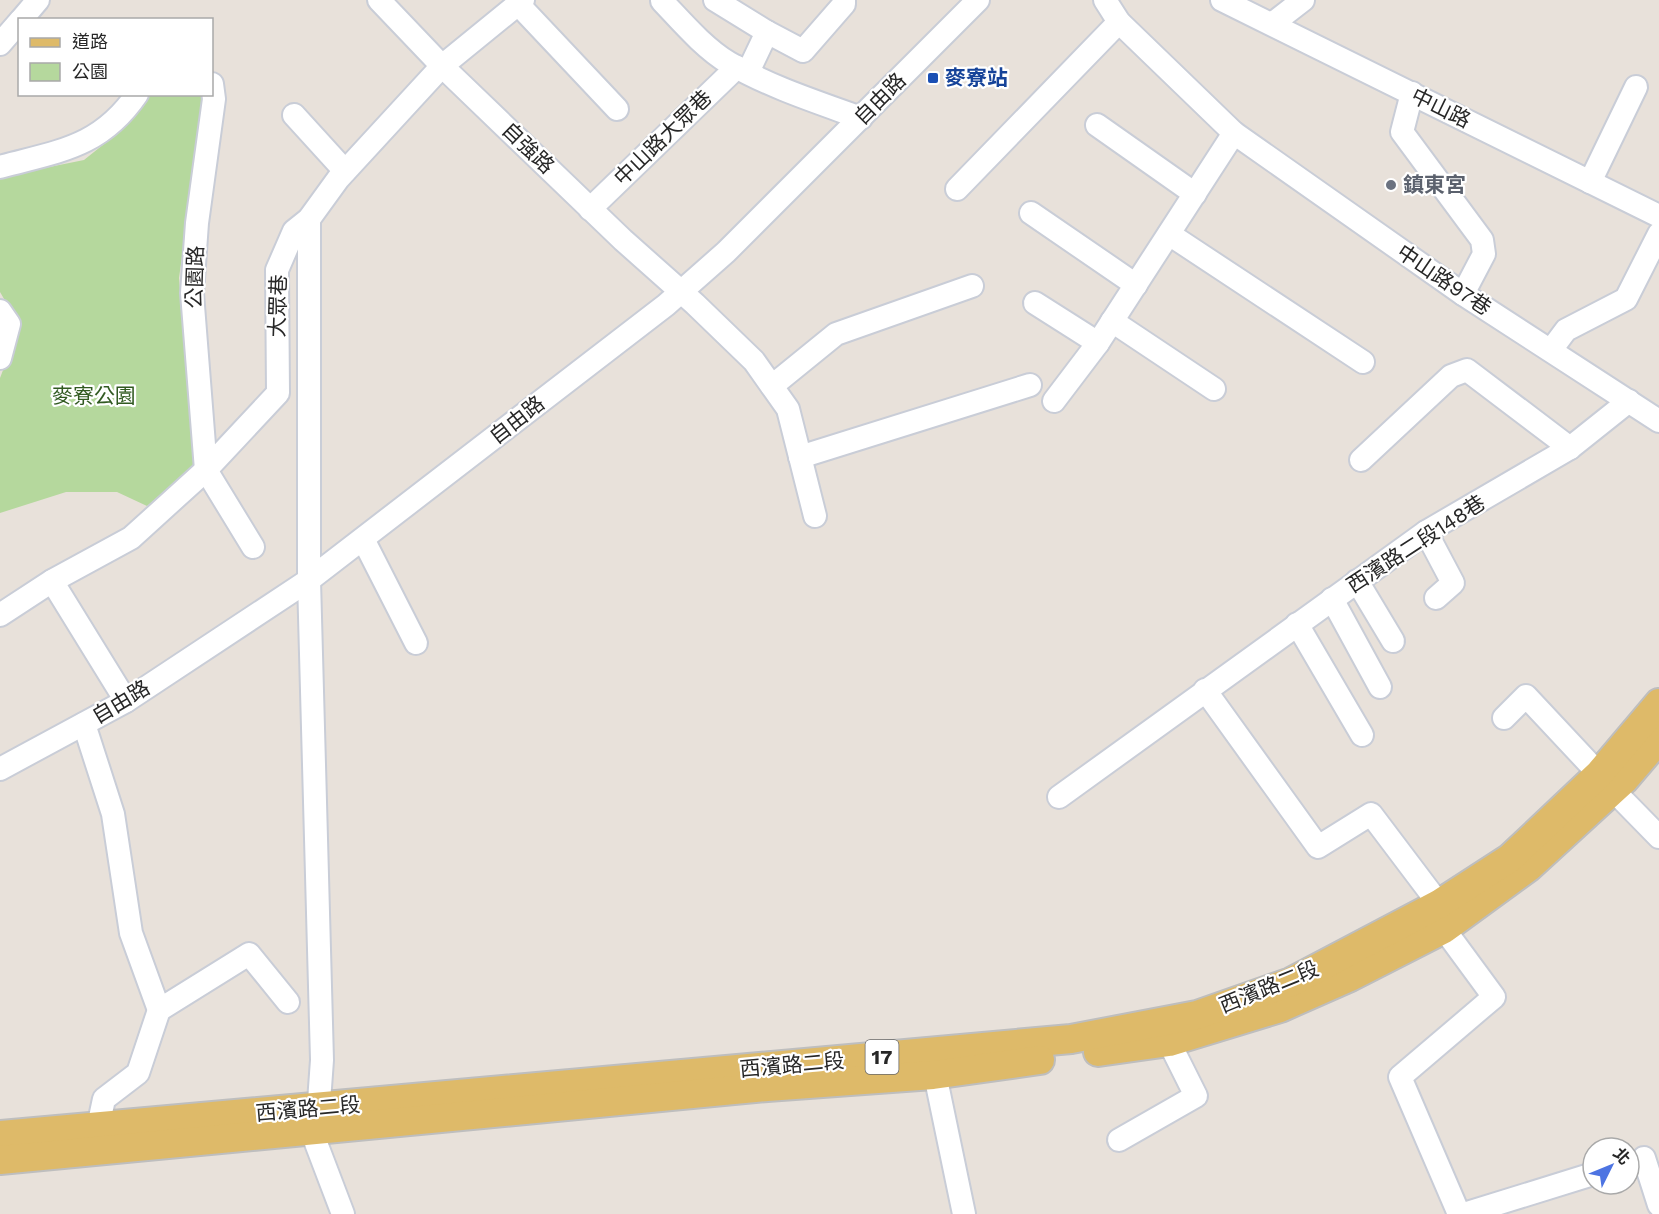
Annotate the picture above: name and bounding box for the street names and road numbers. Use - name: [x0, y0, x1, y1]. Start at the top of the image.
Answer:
- street label: 自由路: [849, 68, 911, 130]
- street label: 中山路: [1407, 83, 1475, 133]
- street label: 中山路大眾巷: [609, 85, 717, 190]
- street label: 自強路: [497, 117, 560, 179]
- street label: 中山路97巷: [1392, 239, 1496, 320]
- street label: 公園路: [181, 245, 208, 309]
- street label: 大眾巷: [264, 274, 291, 338]
- street label: 自由路: [484, 390, 549, 449]
- street label: 西濱路二段148巷: [1342, 490, 1490, 598]
- street label: 自由路: [87, 675, 154, 729]
- street label: 西濱路二段: [1215, 955, 1322, 1018]
- road number: 17: [866, 1040, 898, 1074]
- street label: 西濱路二段: [739, 1047, 845, 1082]
- street label: 西濱路二段: [255, 1091, 361, 1126]

